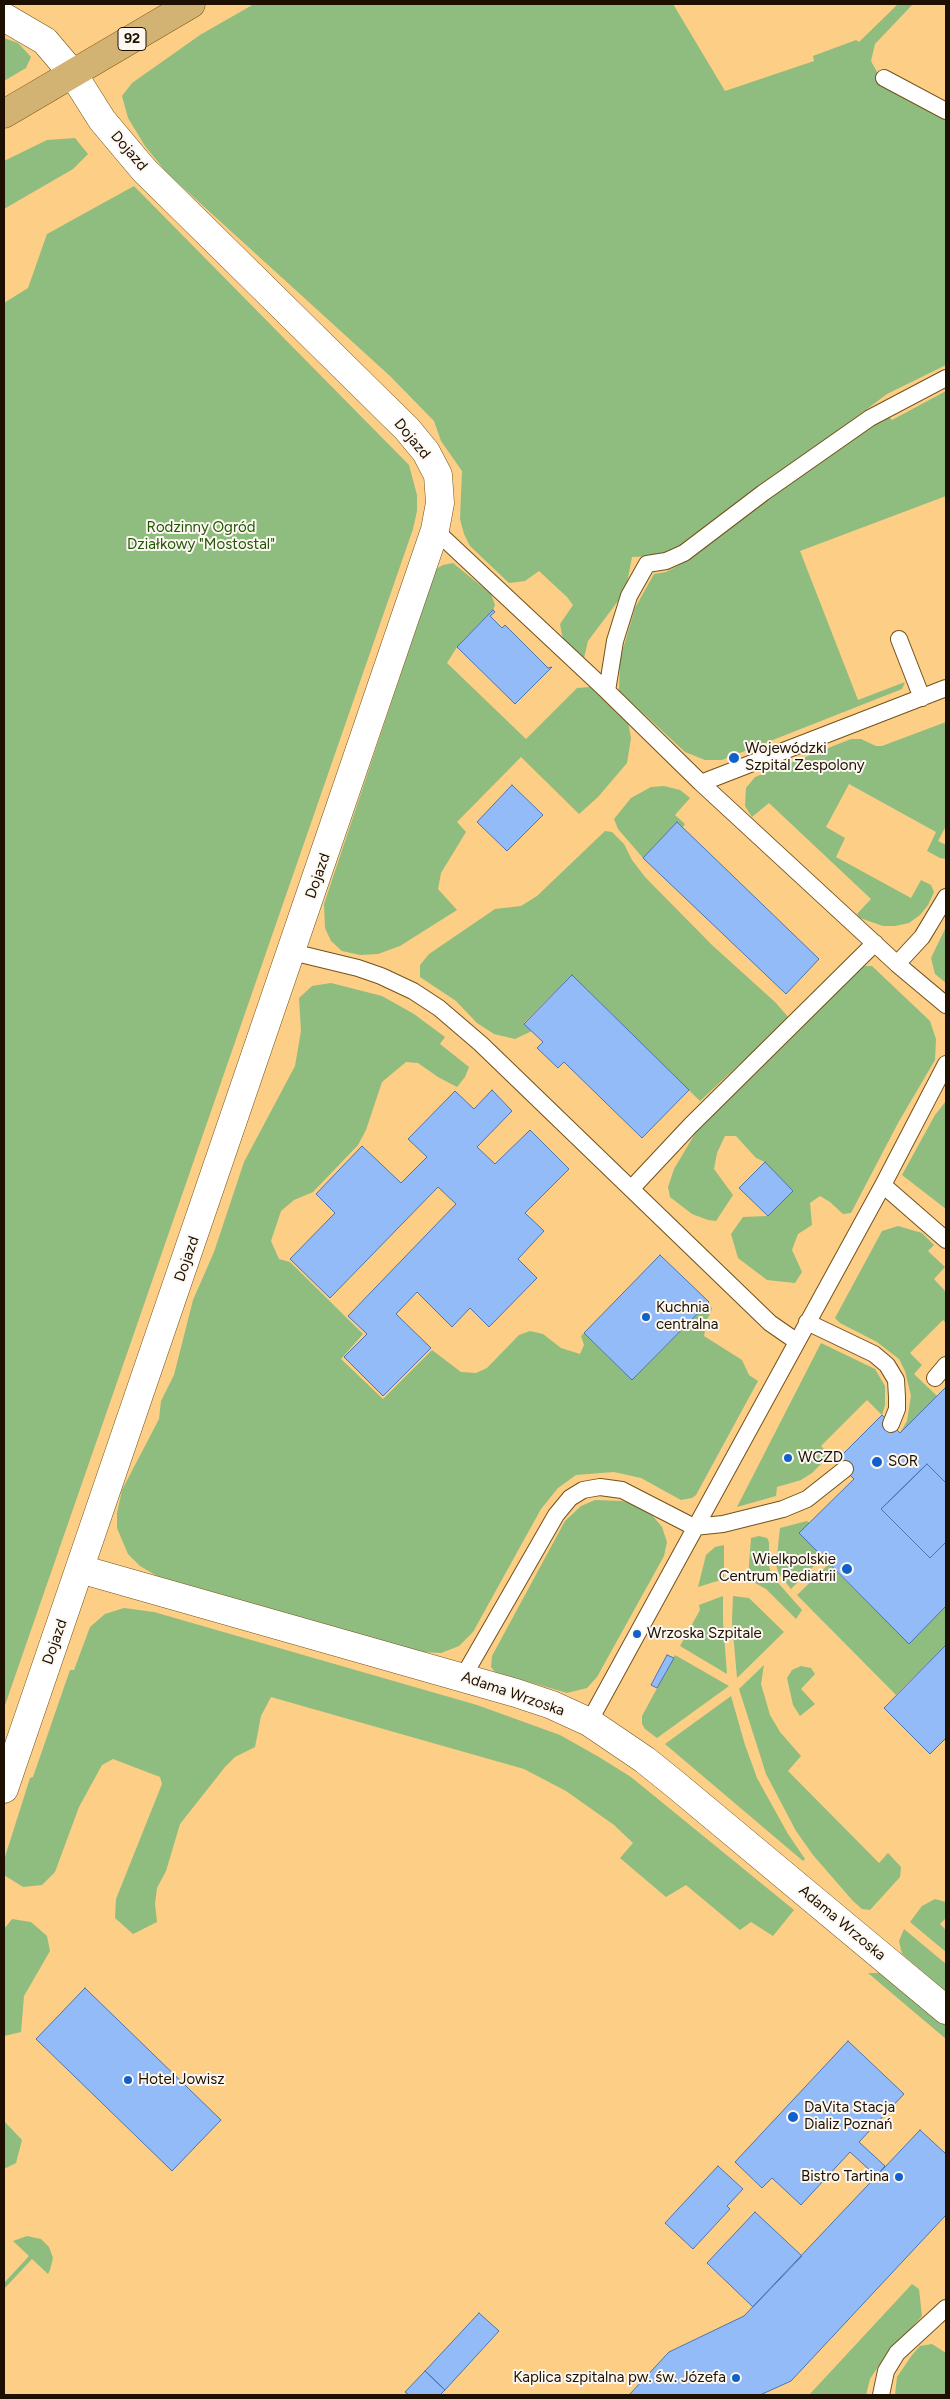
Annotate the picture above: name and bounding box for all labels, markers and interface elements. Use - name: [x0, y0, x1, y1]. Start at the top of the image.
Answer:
- road number: 92: [118, 28, 146, 50]
- street label: Dojazd: [107, 127, 151, 175]
- street label: Dojazd: [390, 415, 434, 463]
- park label: Rodzinny Ogród Działkowy "Mostostal": [127, 519, 275, 554]
- place label: Wojewódzki Szpital Zespolony: [745, 740, 865, 775]
- marker: Wojewódzki Szpital Zespolony: [727, 751, 741, 765]
- street label: Dojazd: [302, 851, 334, 901]
- street label: Dojazd: [171, 1234, 203, 1284]
- place label: Kuchnia centralna: [656, 1299, 718, 1334]
- marker: Kuchnia centralna: [640, 1311, 652, 1323]
- place label: WCZD: [798, 1449, 843, 1467]
- marker: WCZD: [782, 1452, 794, 1464]
- place label: SOR: [888, 1453, 918, 1471]
- marker: SOR: [870, 1455, 884, 1469]
- place label: Wielkpolskie Centrum Pediatrii: [719, 1551, 836, 1586]
- marker: Wielkpolskie Centrum Pediatrii: [840, 1562, 854, 1576]
- street label: Dojazd: [39, 1617, 71, 1667]
- place label: Wrzoska Szpitale: [647, 1625, 762, 1643]
- marker: Wrzoska Szpitale: [631, 1628, 643, 1640]
- street label: Adama Wrzoska: [459, 1668, 567, 1720]
- street label: Adama Wrzoska: [795, 1881, 889, 1965]
- place label: Hotel Jowisz: [138, 2071, 225, 2089]
- marker: Hotel Jowisz: [122, 2074, 134, 2086]
- place label: DaVita Stacja Dializ Poznań: [804, 2099, 895, 2134]
- marker: DaVita Stacja Dializ Poznań: [786, 2110, 800, 2124]
- place label: Bistro Tartina: [801, 2168, 889, 2186]
- marker: Bistro Tartina: [893, 2171, 905, 2183]
- place label: Kaplica szpitalna pw. św. Józefa: [513, 2369, 726, 2387]
- marker: Kaplica szpitalna pw. św. Józefa: [730, 2372, 742, 2384]

